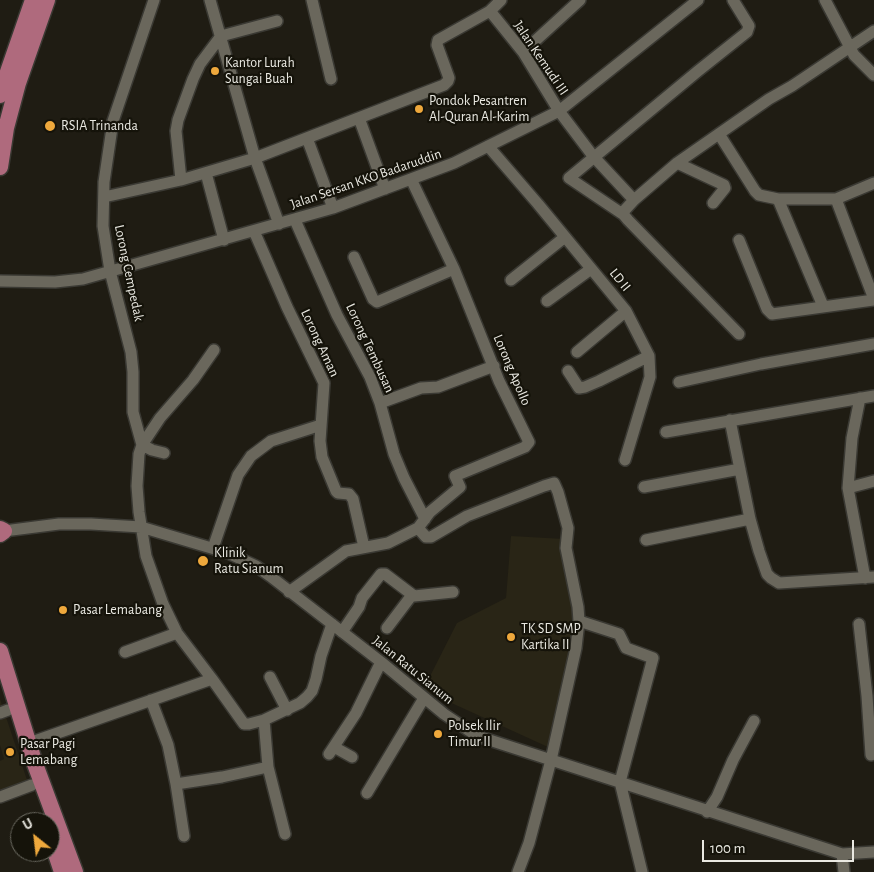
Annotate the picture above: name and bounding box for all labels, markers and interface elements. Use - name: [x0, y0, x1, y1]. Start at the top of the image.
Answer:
- street label: Jalan Kemudi III: [510, 18, 572, 98]
- place label: Kantor Lurah Sungai Buah: [225, 55, 295, 88]
- marker: Kantor Lurah Sungai Buah: [209, 65, 221, 77]
- place label: Pondok Pesantren Al-Quran Al-Karim: [429, 93, 529, 125]
- marker: Pondok Pesantren Al-Quran Al-Karim: [413, 103, 425, 115]
- place label: RSIA Trinanda: [61, 118, 138, 134]
- marker: RSIA Trinanda: [43, 119, 57, 133]
- street label: Jalan Sersan KKO Badaruddin: [288, 145, 444, 213]
- street label: Lorong Cempedak: [111, 223, 147, 323]
- street label: LD II: [606, 265, 634, 295]
- street label: Lorong Tembusan: [342, 301, 398, 395]
- street label: Lorong Aman: [297, 307, 343, 379]
- street label: Lorong Apollo: [490, 332, 534, 408]
- place label: Klinik Ratu Sianum: [214, 545, 284, 578]
- marker: Klinik Ratu Sianum: [196, 554, 210, 568]
- place label: Pasar Lemabang: [73, 602, 162, 618]
- marker: Pasar Lemabang: [57, 604, 69, 616]
- place label: TK SD SMP Kartika II: [521, 621, 581, 654]
- marker: TK SD SMP Kartika II: [505, 631, 517, 643]
- street label: Jalan Ratu Sianum: [369, 632, 457, 708]
- place label: Polsek Ilir Timur II: [448, 718, 500, 750]
- marker: Polsek Ilir Timur II: [432, 728, 444, 740]
- place label: Pasar Pagi Lemabang: [20, 736, 77, 769]
- marker: Pasar Pagi Lemabang: [4, 746, 16, 758]
- north arrow: [10, 812, 60, 862]
- text: U: [21, 816, 36, 833]
- scale bar: [704, 830, 856, 862]
- text: 100 m: [710, 841, 745, 856]

